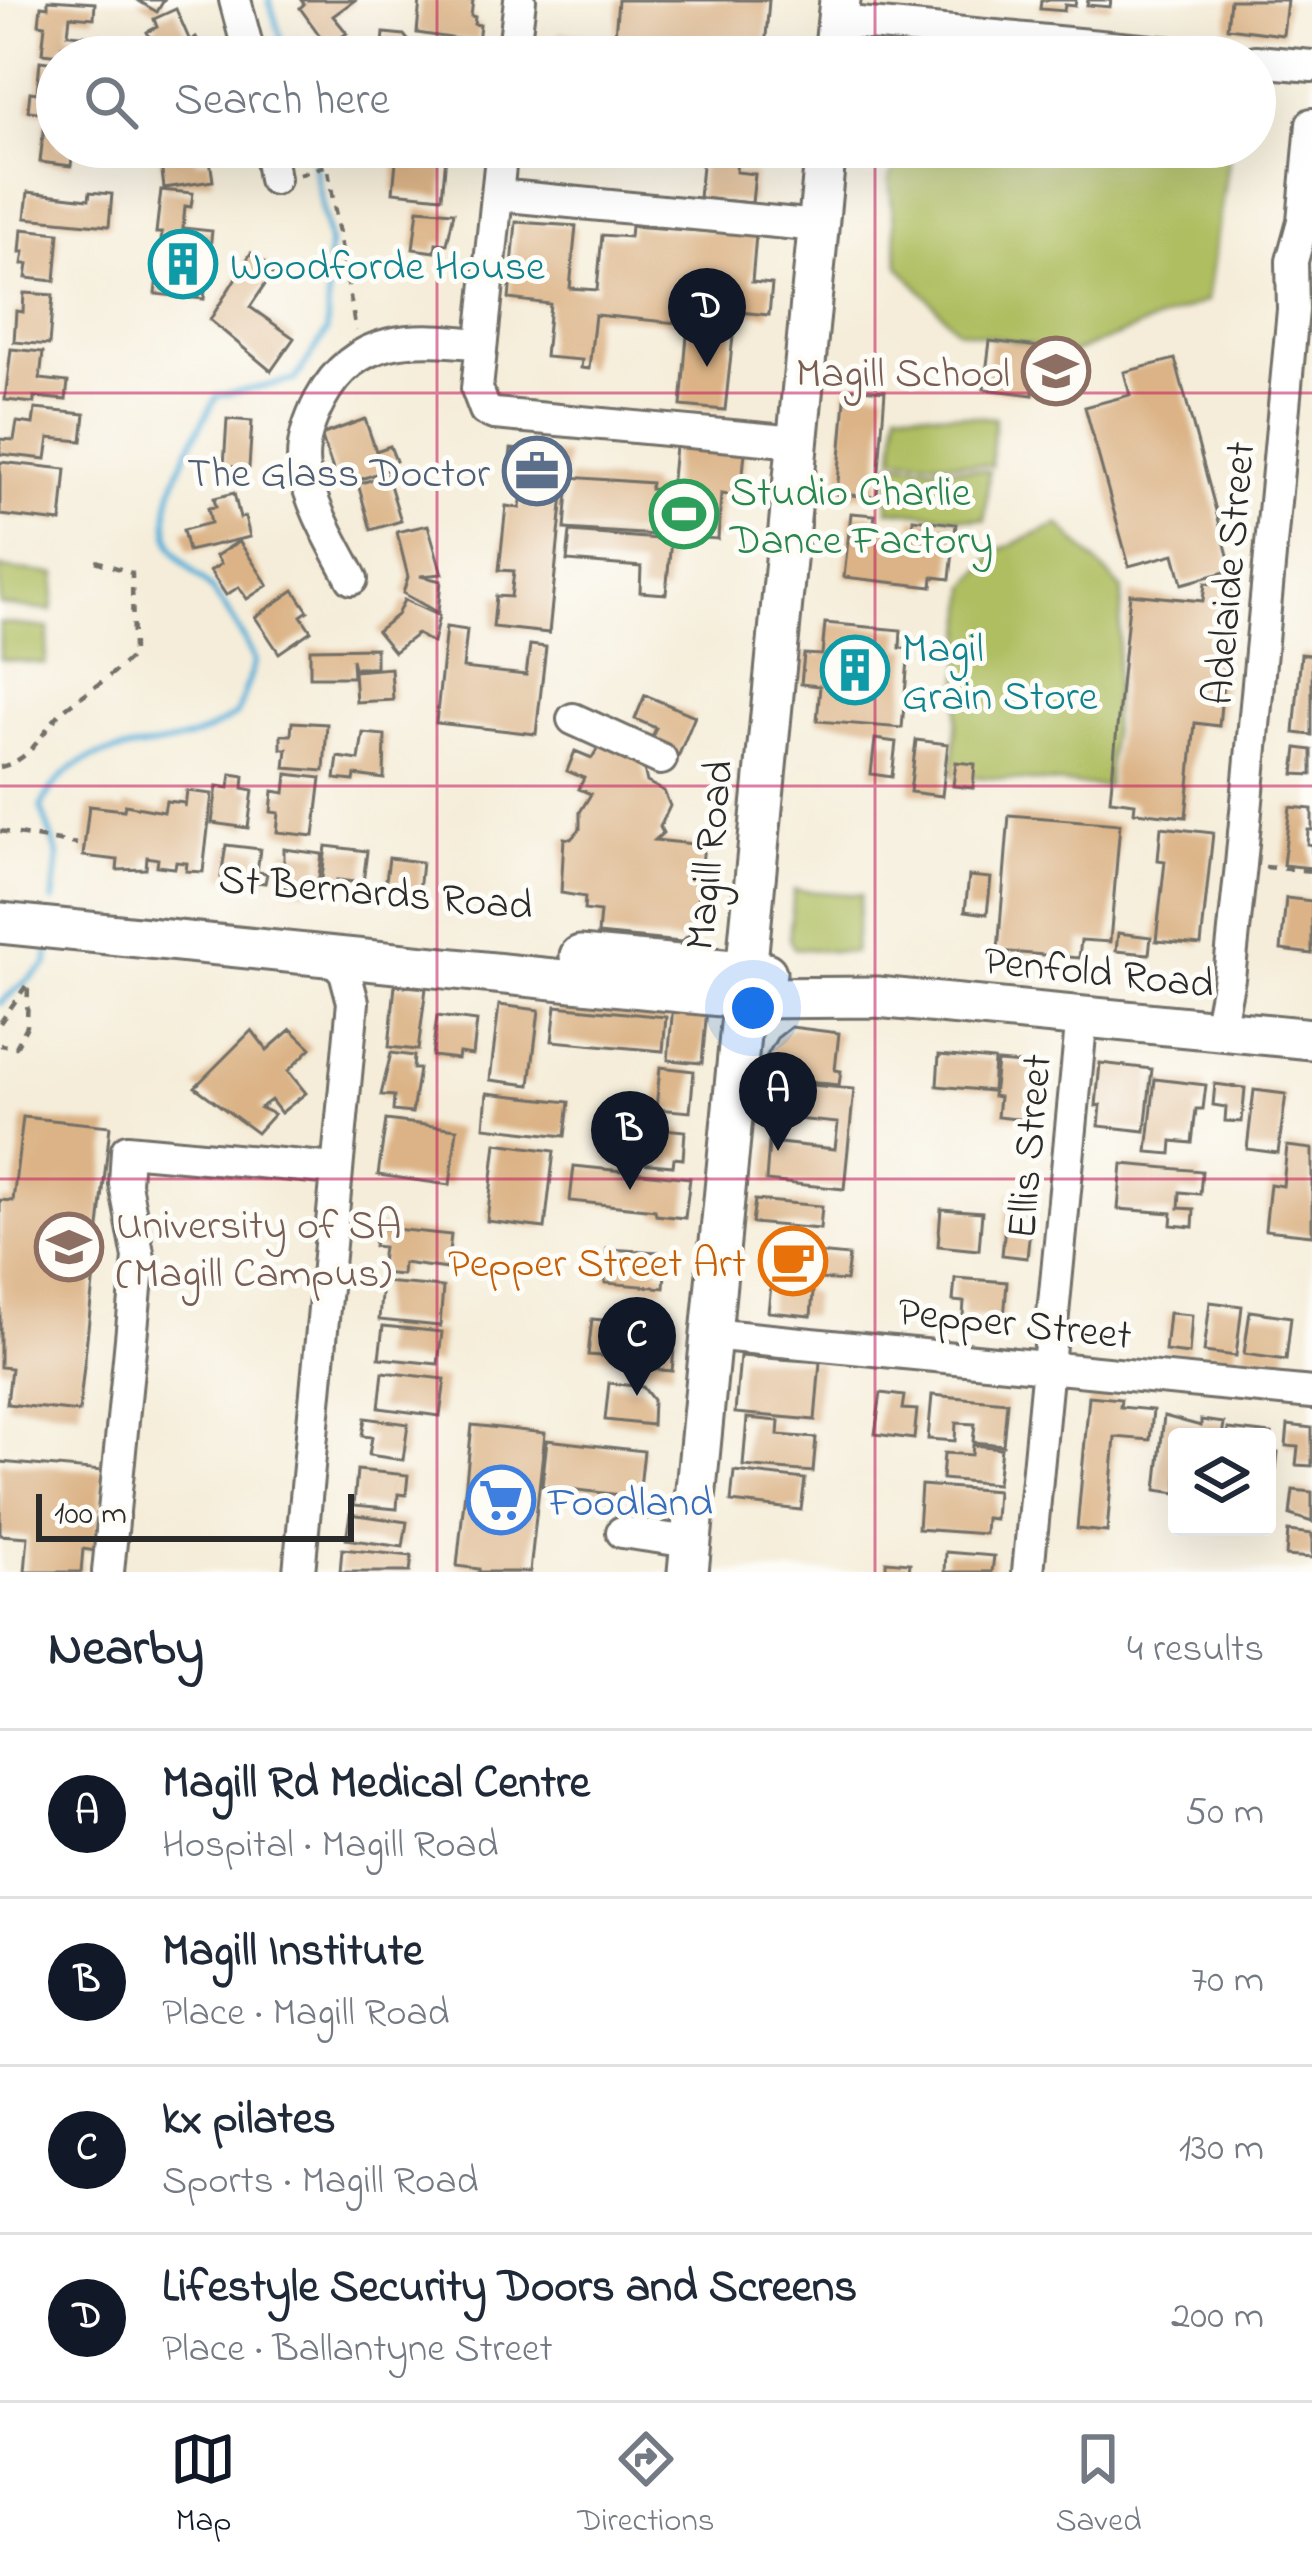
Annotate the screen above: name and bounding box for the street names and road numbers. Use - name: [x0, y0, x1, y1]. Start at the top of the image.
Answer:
- street label: Adelaide Street: [1190, 439, 1273, 708]
- street label: Magill Road: [671, 757, 752, 953]
- street label: St Bernards Road: [216, 850, 535, 939]
- street label: Penfold Road: [980, 932, 1217, 1017]
- street label: Ellis Street: [993, 1052, 1070, 1241]
- street label: Pepper Street: [895, 1283, 1134, 1368]

